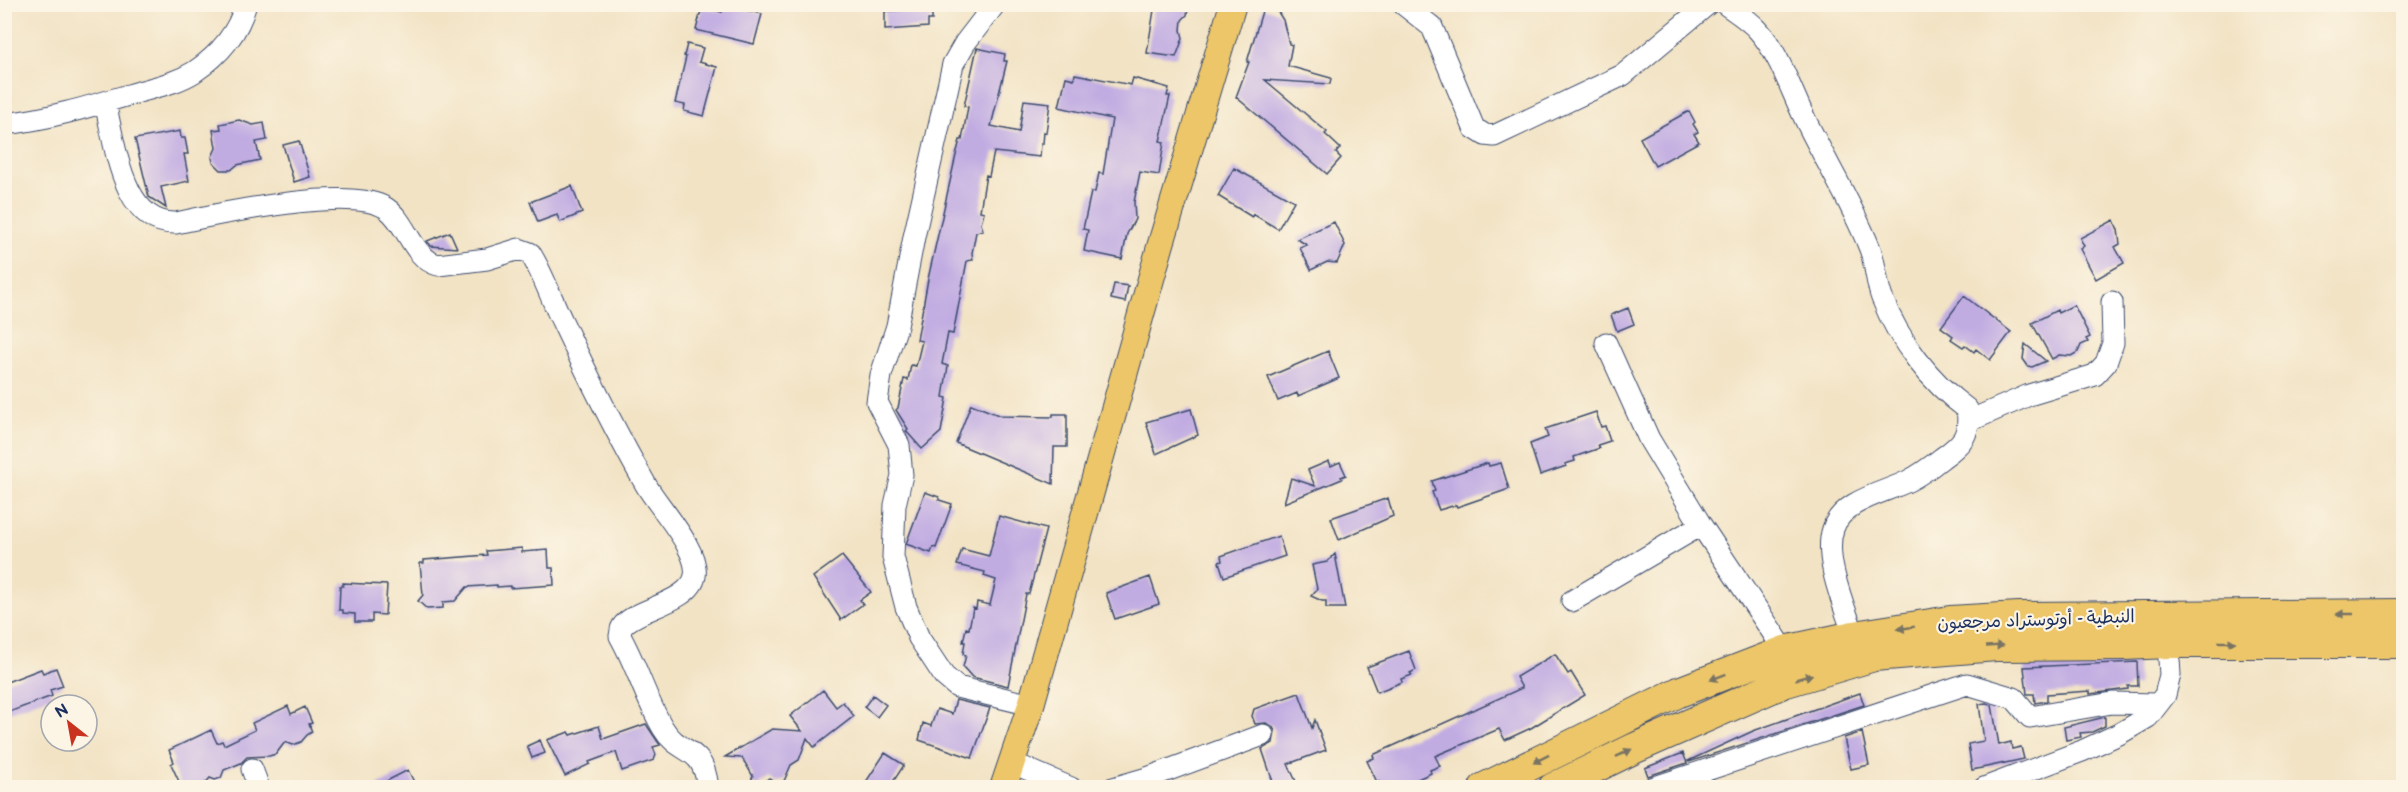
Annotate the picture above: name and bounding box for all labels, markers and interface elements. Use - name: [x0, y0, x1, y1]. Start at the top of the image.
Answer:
- street label: النبطية - أوتوستراد مرجعيون: [1937, 606, 2135, 635]
- one-way arrow: [2336, 609, 2355, 619]
- one-way arrow: [1896, 623, 1915, 632]
- one-way arrow: [2217, 637, 2236, 647]
- one-way arrow: [1986, 642, 2005, 651]
- one-way arrow: [1795, 672, 1813, 681]
- one-way arrow: [1709, 673, 1727, 682]
- north arrow: [39, 693, 99, 753]
- text: N: [52, 700, 72, 723]
- one-way arrow: [1616, 749, 1633, 758]
- one-way arrow: [1533, 754, 1550, 764]

